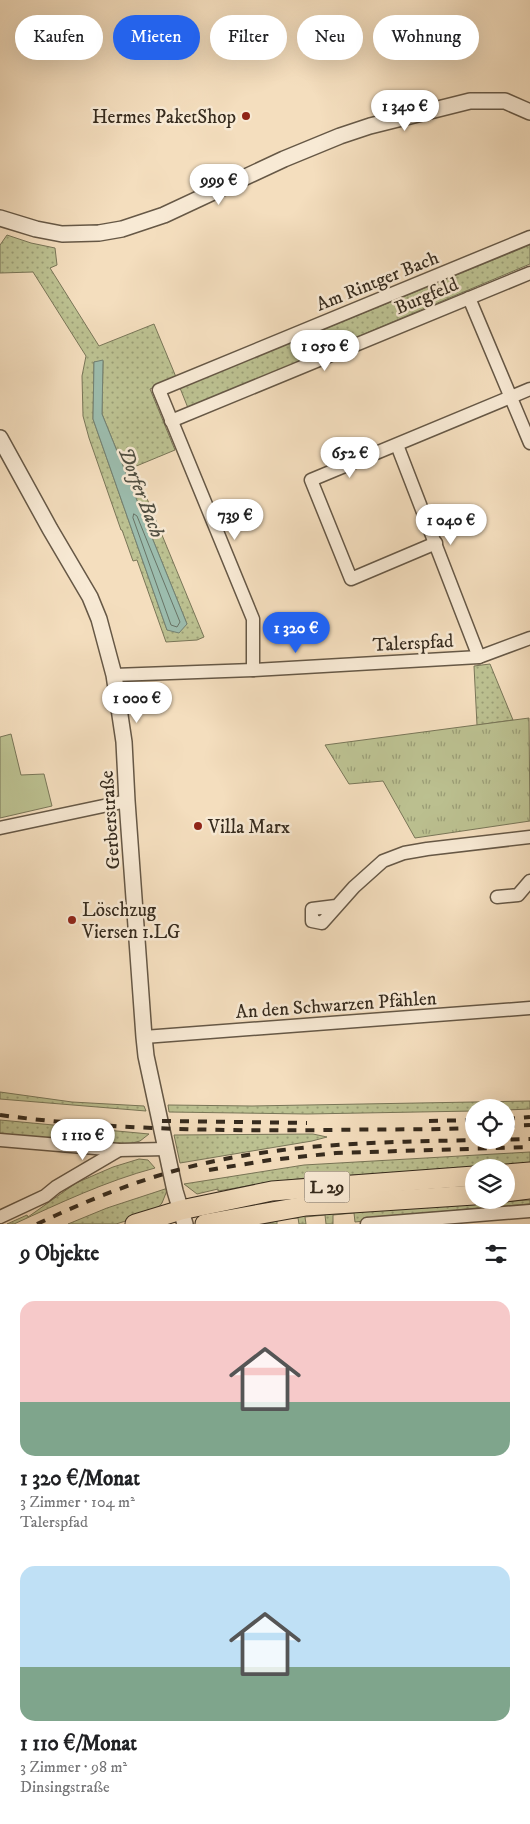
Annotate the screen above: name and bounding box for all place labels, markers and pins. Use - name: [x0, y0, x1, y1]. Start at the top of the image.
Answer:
- pin: 1 340 €: [359, 90, 451, 132]
- place label: Hermes PaketShop: [92, 106, 236, 129]
- marker: Hermes PaketShop: [240, 110, 252, 122]
- pin: 999 €: [184, 164, 254, 206]
- pin: 1 050 €: [279, 330, 371, 372]
- pin: 652 €: [315, 436, 385, 479]
- pin: 739 €: [200, 498, 270, 541]
- pin: 1 040 €: [405, 504, 497, 546]
- pin: 1 320 €: [250, 612, 342, 654]
- pin: 1 000 €: [91, 682, 183, 724]
- place label: Villa Marx: [207, 816, 291, 839]
- marker: Villa Marx: [192, 820, 204, 832]
- place label: Löschzug Viersen 1.LG: [81, 899, 180, 944]
- marker: Löschzug Viersen 1.LG: [66, 914, 78, 926]
- pin: 1 110 €: [37, 1118, 129, 1161]

